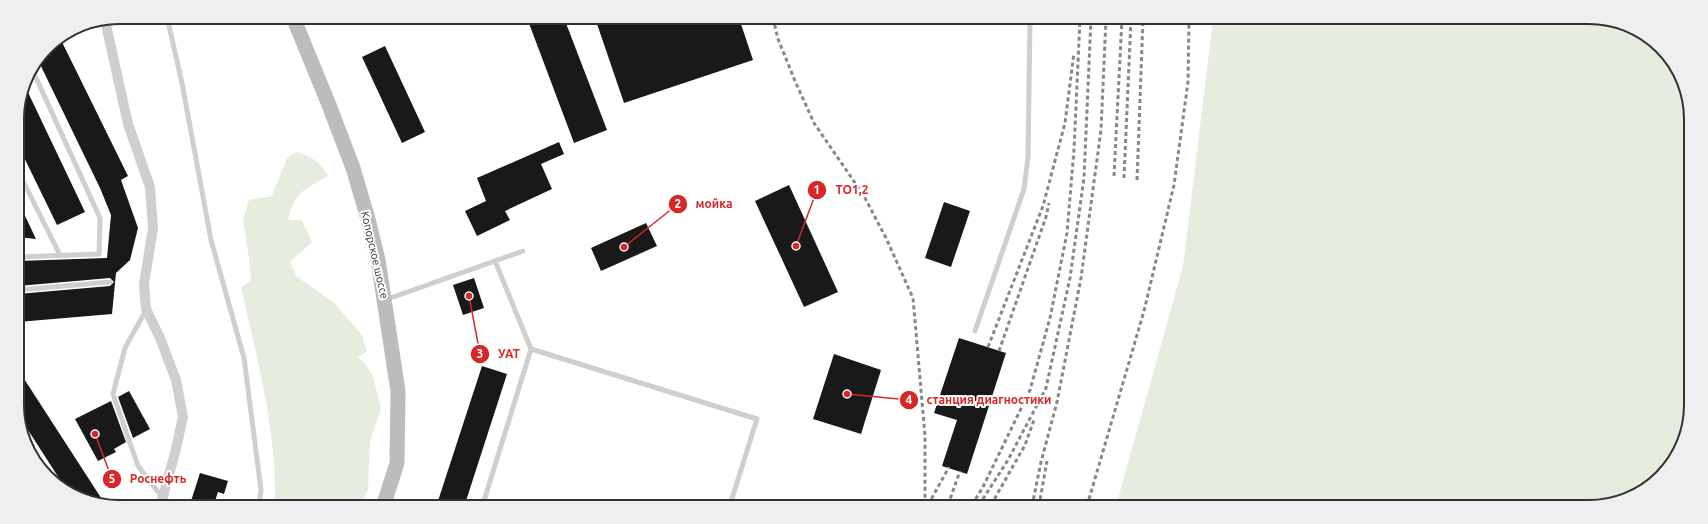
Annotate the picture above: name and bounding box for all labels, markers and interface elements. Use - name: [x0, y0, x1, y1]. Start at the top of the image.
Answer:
- callout: ТО1,2: [807, 178, 876, 202]
- text: 1: [814, 183, 820, 196]
- text: ТО1,2: [836, 183, 869, 196]
- callout: мойка: [668, 192, 741, 216]
- text: 2: [675, 197, 682, 210]
- text: мойка: [696, 197, 732, 210]
- street label: Копорское шоссе: [359, 210, 391, 300]
- callout: УАТ: [470, 342, 528, 366]
- text: 3: [477, 347, 483, 360]
- text: УАТ: [498, 347, 520, 360]
- callout: станция диагностики: [899, 388, 1060, 412]
- text: 4: [906, 393, 913, 406]
- text: станция диагностики: [927, 393, 1051, 406]
- callout: Роснефть: [102, 467, 194, 491]
- text: 5: [109, 472, 116, 485]
- text: Роснефть: [130, 472, 187, 485]

